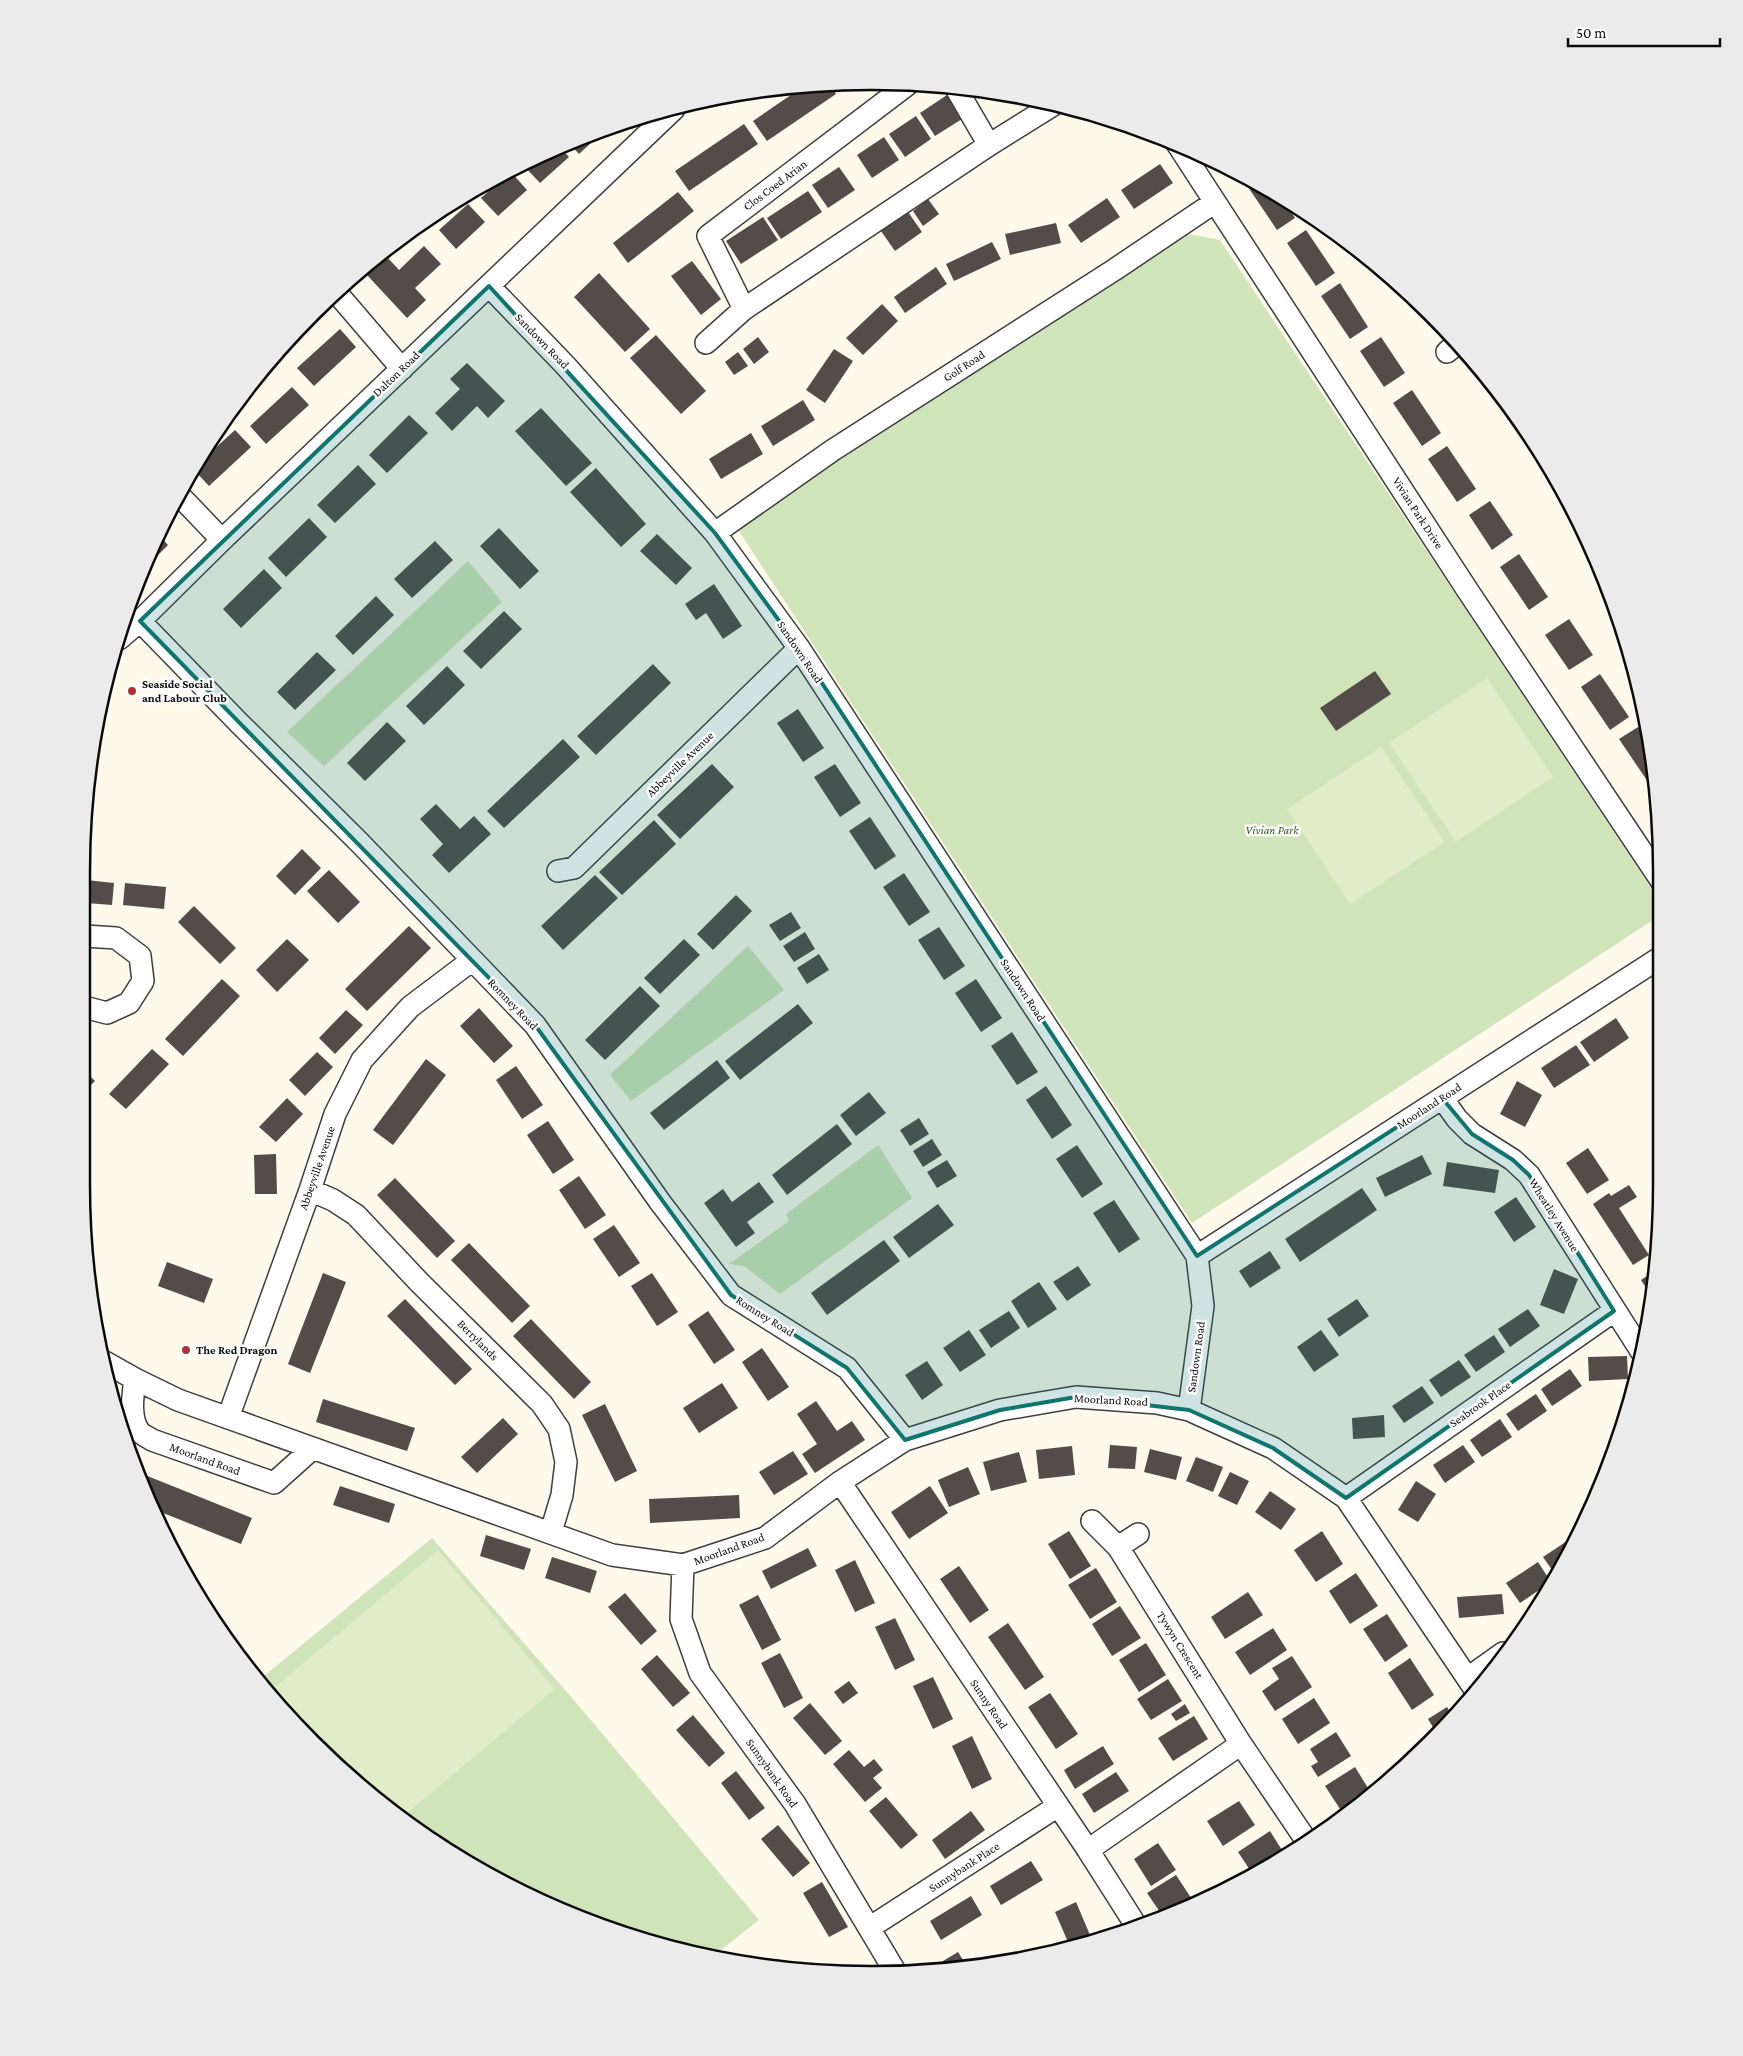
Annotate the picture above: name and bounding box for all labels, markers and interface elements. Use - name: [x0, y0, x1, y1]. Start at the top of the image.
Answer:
- scale bar: [1568, 15, 1720, 47]
- text: 50 m: [1576, 25, 1606, 41]
- street label: Clos Coed Arian: [740, 156, 810, 214]
- street label: Sandown Road: [512, 310, 572, 372]
- street label: Golf Road: [941, 347, 988, 385]
- street label: Dalton Road: [370, 348, 423, 400]
- street label: Vivian Park Drive: [1390, 475, 1446, 551]
- street label: Sandown Road: [774, 618, 826, 686]
- place label: Seaside Social and Labour Club: [142, 677, 227, 705]
- marker: Seaside Social and Labour Club: [126, 685, 138, 697]
- street label: Abbeyville Avenue: [644, 728, 716, 800]
- park label: Vivian Park: [1246, 823, 1299, 837]
- street label: Sandown Road: [998, 956, 1049, 1024]
- street label: Romney Road: [485, 975, 541, 1033]
- street label: Moorland Road: [1394, 1080, 1464, 1132]
- street label: Abbeyville Avenue: [296, 1124, 338, 1212]
- street label: Wheatley Avenue: [1526, 1176, 1582, 1254]
- street label: Romney Road: [733, 1293, 797, 1340]
- street label: Berrylands: [455, 1317, 502, 1364]
- street label: Sandown Road: [1184, 1320, 1208, 1393]
- place label: The Red Dragon: [196, 1343, 277, 1357]
- marker: The Red Dragon: [180, 1344, 192, 1356]
- street label: Seabrook Place: [1447, 1378, 1513, 1430]
- street label: Moorland Road: [1074, 1391, 1149, 1409]
- street label: Moorland Road: [168, 1440, 243, 1478]
- street label: Moorland Road: [692, 1530, 767, 1568]
- street label: Tywyn Crescent: [1154, 1609, 1207, 1682]
- street label: Sunny Road: [967, 1676, 1011, 1732]
- street label: Sunnybank Road: [743, 1736, 801, 1811]
- street label: Sunnybank Place: [926, 1839, 1002, 1895]

